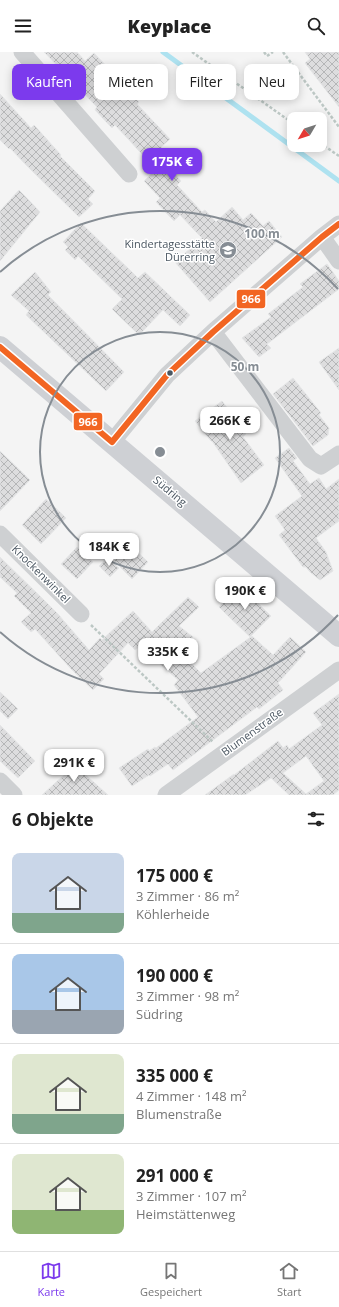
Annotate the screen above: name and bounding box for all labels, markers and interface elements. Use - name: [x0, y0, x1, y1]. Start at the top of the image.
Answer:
- text: Keyplace: [128, 14, 211, 38]
- icon: menu: [12, 15, 34, 37]
- icon: search: [305, 15, 327, 37]
- chip: Kaufen: [12, 64, 86, 100]
- chip: Mieten: [94, 64, 168, 100]
- chip: Filter: [176, 64, 236, 100]
- chip: Neu: [244, 64, 299, 100]
- north arrow: [287, 112, 327, 152]
- map controls: [287, 112, 327, 152]
- pin: 175K €: [139, 148, 205, 182]
- text: 175K €: [151, 152, 193, 170]
- text: 100 m: [244, 225, 280, 242]
- place label: Kindertagesstätte Dürerring: [125, 236, 215, 264]
- school or university icon: Kindertagesstätte Dürerring: [218, 240, 238, 260]
- line badge: 966: [236, 289, 266, 309]
- text: 966: [242, 291, 260, 306]
- text: 50 m: [231, 358, 259, 375]
- unlabelled marker: [165, 368, 175, 378]
- pin: 266K €: [197, 407, 263, 441]
- text: 266K €: [209, 411, 251, 429]
- line badge: 966: [73, 412, 103, 431]
- text: 966: [79, 414, 97, 429]
- centre of rings: [153, 445, 167, 459]
- street label: Südring: [150, 472, 190, 509]
- pin: 184K €: [76, 533, 142, 567]
- text: 184K €: [88, 537, 130, 555]
- street label: Knockenwinkel: [9, 541, 74, 606]
- pin: 190K €: [212, 577, 278, 611]
- text: 190K €: [224, 581, 266, 599]
- pin: 335K €: [135, 638, 201, 672]
- text: 335K €: [147, 642, 189, 660]
- street label: Blumenstraße: [218, 704, 285, 759]
- pin: 291K €: [41, 749, 107, 783]
- text: 291K €: [53, 753, 95, 771]
- text: 6 Objekte: [12, 808, 94, 831]
- icon: filters: [305, 808, 327, 830]
- text: 175 000 €: [136, 864, 213, 887]
- icon: home: [44, 869, 92, 917]
- text: 3 Zimmer · 86 m²: [136, 887, 239, 905]
- text: Köhlerheide: [136, 905, 209, 923]
- text: 190 000 €: [136, 964, 213, 987]
- icon: home: [44, 970, 92, 1018]
- text: 3 Zimmer · 98 m²: [136, 987, 239, 1005]
- text: Südring: [136, 1005, 183, 1023]
- text: 335 000 €: [136, 1064, 213, 1087]
- icon: home: [44, 1070, 92, 1118]
- text: 4 Zimmer · 148 m²: [136, 1087, 247, 1105]
- text: Blumenstraße: [136, 1105, 222, 1123]
- text: 291 000 €: [136, 1164, 213, 1187]
- icon: home: [44, 1170, 92, 1218]
- text: 3 Zimmer · 107 m²: [136, 1187, 247, 1205]
- text: Heimstättenweg: [136, 1205, 235, 1223]
- tab: Karte: [38, 1260, 65, 1299]
- tab: Gespeichert: [140, 1260, 202, 1299]
- tab: Start: [277, 1260, 301, 1299]

